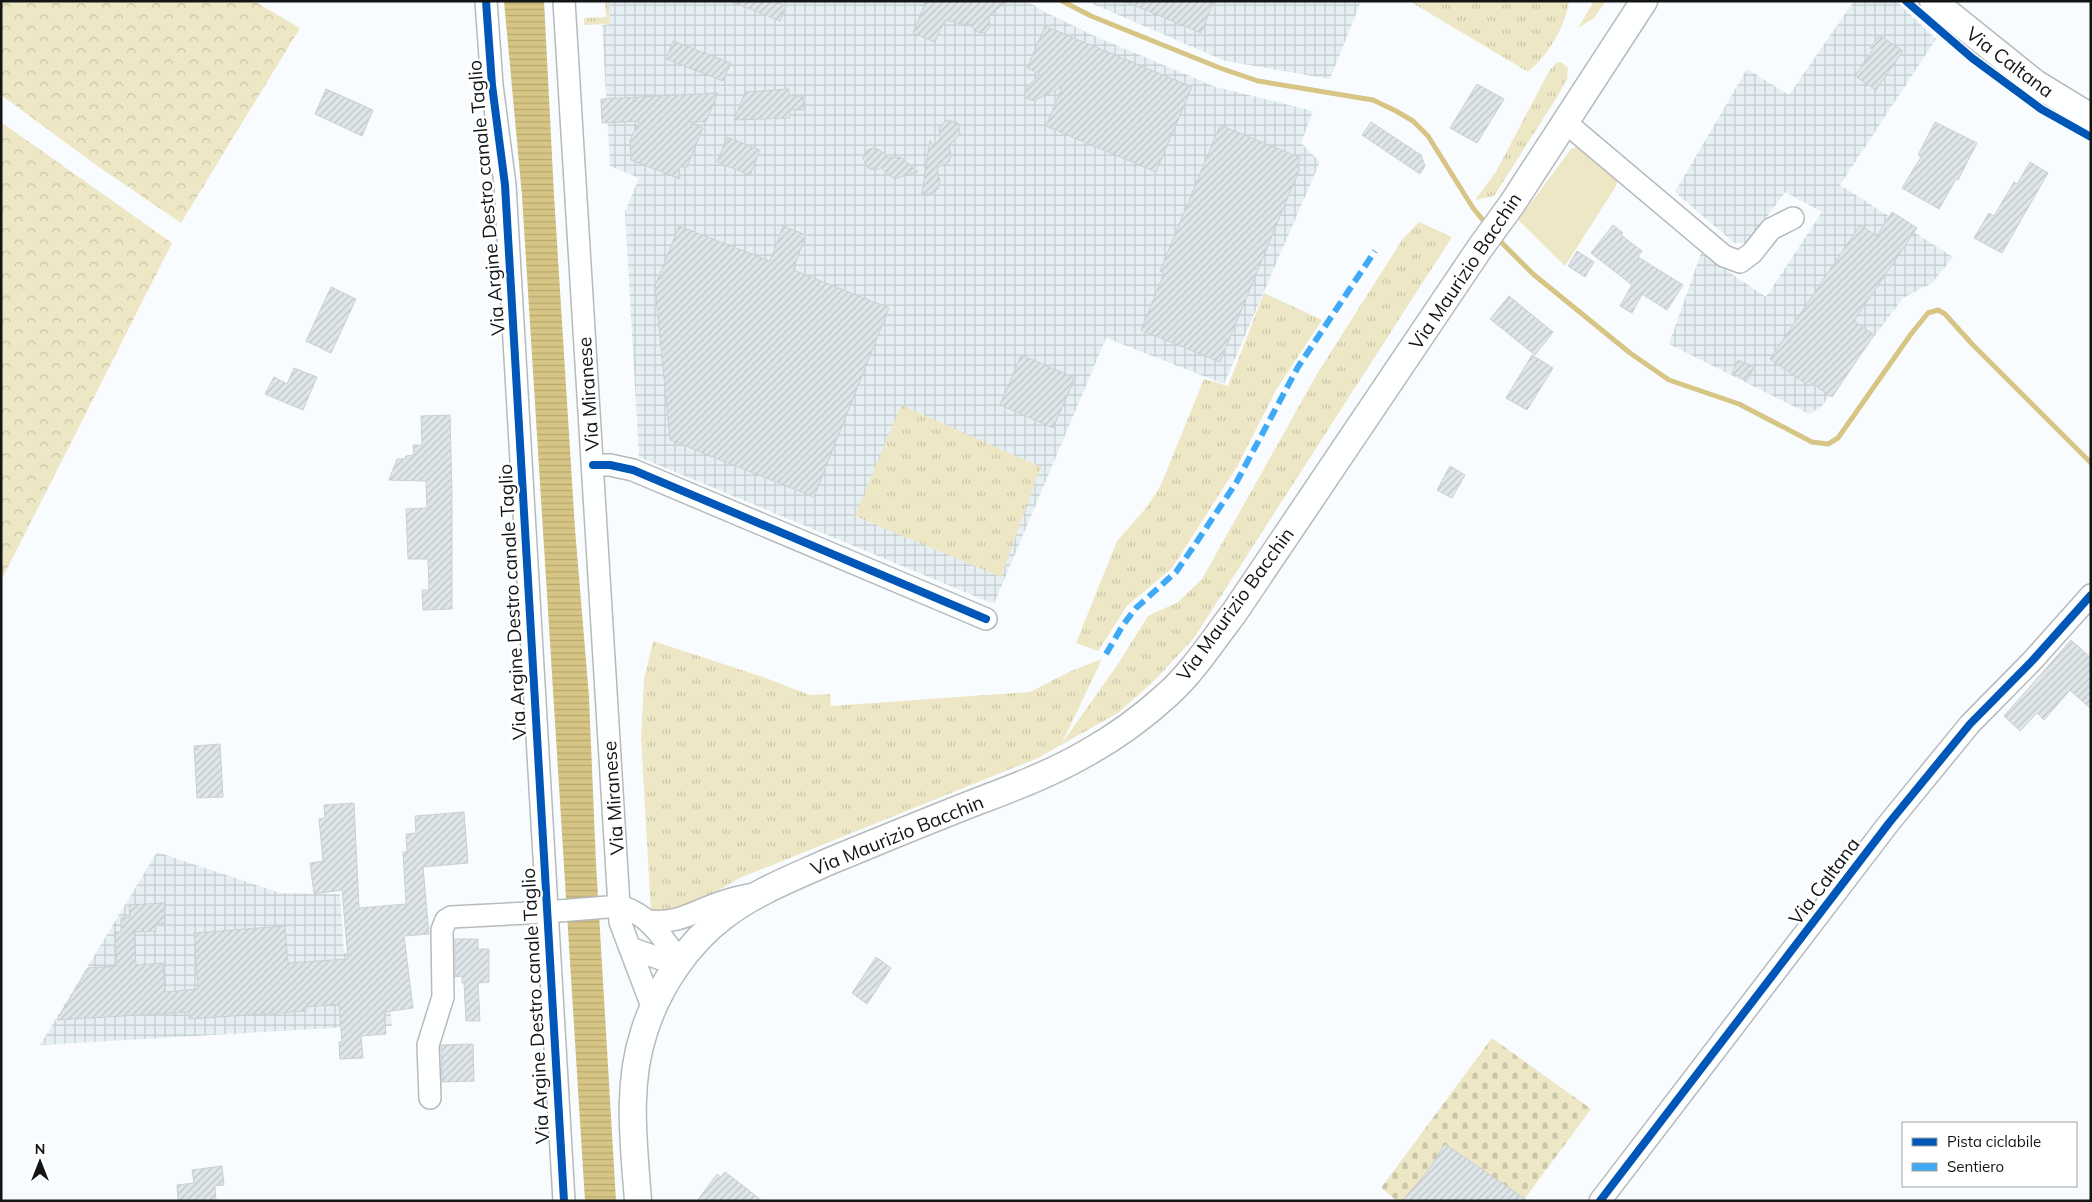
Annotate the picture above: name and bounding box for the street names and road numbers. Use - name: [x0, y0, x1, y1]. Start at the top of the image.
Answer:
- street label: Via Caltana: [1962, 21, 2058, 103]
- street label: Via Argine Destro canale Taglio: [462, 59, 510, 337]
- street label: Via Maurizio Bacchin: [1404, 188, 1526, 354]
- street label: Via Miranese: [572, 336, 604, 452]
- street label: Via Argine Destro canale Taglio: [493, 463, 531, 741]
- street label: Via Maurizio Bacchin: [1171, 522, 1299, 686]
- street label: Via Miranese: [597, 740, 629, 856]
- street label: Via Maurizio Bacchin: [807, 789, 987, 881]
- street label: Via Caltana: [1783, 833, 1865, 929]
- street label: Via Argine Destro canale Taglio: [516, 867, 554, 1145]

